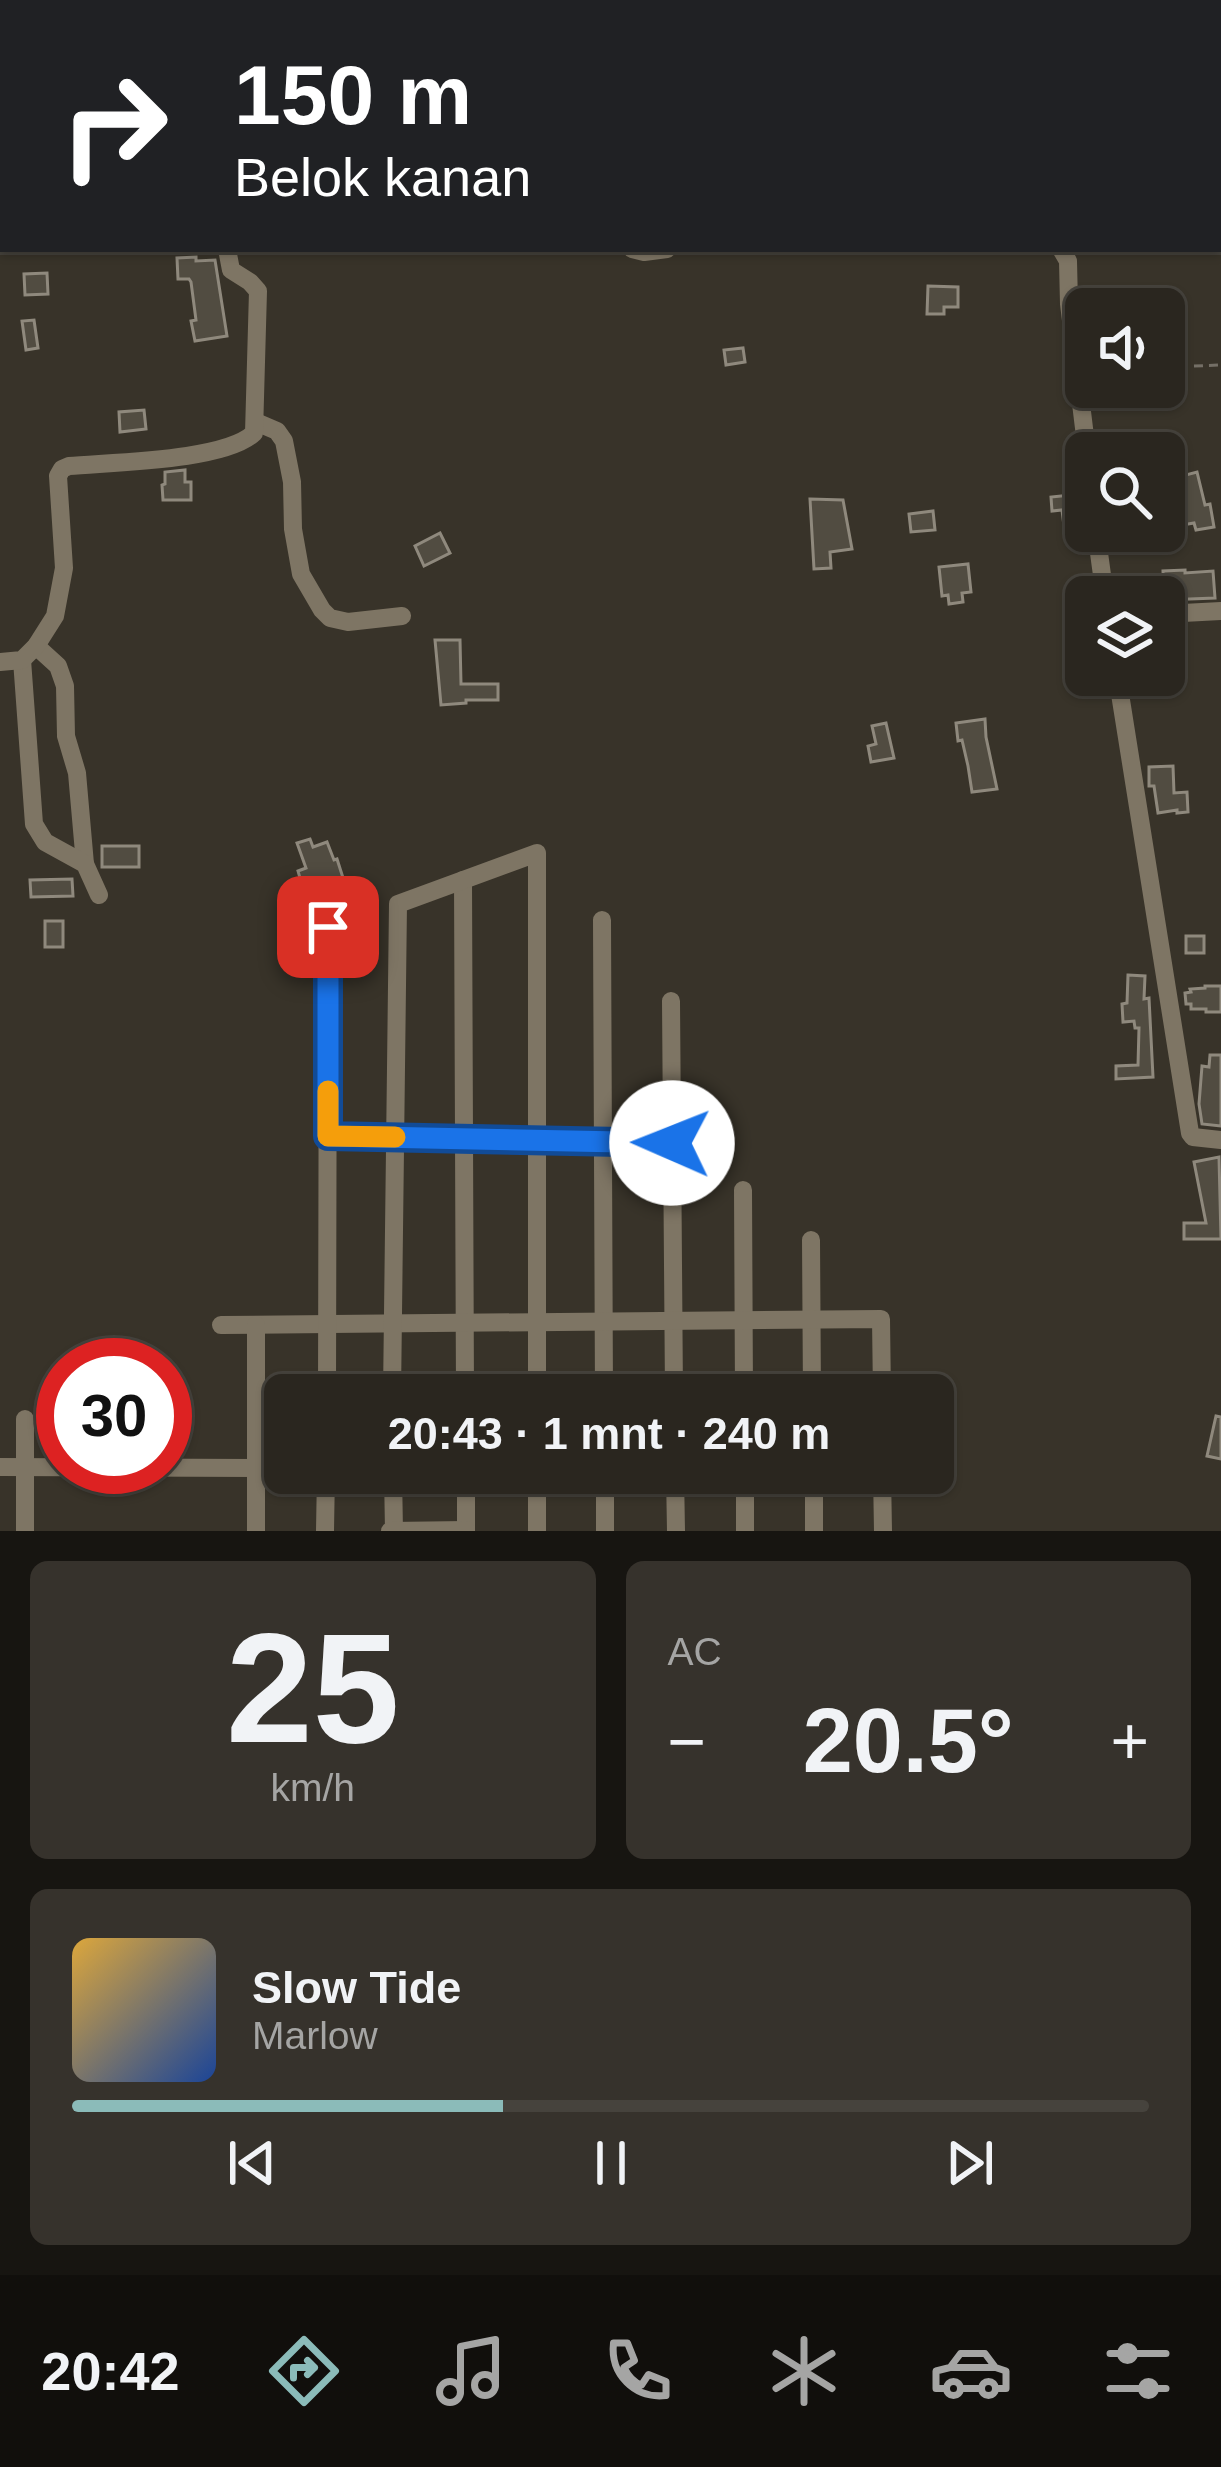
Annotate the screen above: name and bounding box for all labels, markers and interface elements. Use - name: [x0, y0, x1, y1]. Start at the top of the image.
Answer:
- icon: right: [36, 48, 192, 204]
- text: 150 m: [234, 48, 472, 142]
- text: Belok kanan: [234, 147, 531, 207]
- map controls: [1065, 288, 1185, 696]
- button: sound: [1065, 288, 1185, 408]
- button: search: [1065, 432, 1185, 552]
- button: layers: [1065, 576, 1185, 696]
- pin: [277, 876, 379, 978]
- icon: arrive: [295, 894, 361, 960]
- position arrow: [609, 1080, 735, 1206]
- speed limit sign: 30: [36, 1338, 192, 1494]
- text: 20:43 · 1 mnt · 240 m: [388, 1408, 830, 1459]
- text: 25: [226, 1601, 400, 1775]
- text: AC: [668, 1630, 722, 1673]
- text: 20.5°: [803, 1691, 1014, 1791]
- text: −: [668, 1704, 706, 1778]
- text: +: [1110, 1704, 1149, 1778]
- text: km/h: [270, 1766, 355, 1809]
- text: Slow Tide: [252, 1962, 461, 2013]
- text: Marlow: [252, 2014, 378, 2057]
- icon: previous: [219, 2130, 285, 2196]
- icon: pause: [578, 2130, 644, 2196]
- icon: next: [937, 2130, 1003, 2196]
- icon: directions: [262, 2329, 346, 2413]
- icon: music: [429, 2329, 513, 2413]
- icon: phone: [596, 2329, 680, 2413]
- icon: climate: [762, 2329, 846, 2413]
- icon: car: [929, 2329, 1013, 2413]
- icon: filters: [1096, 2329, 1180, 2413]
- text: 20:42: [41, 2341, 179, 2401]

